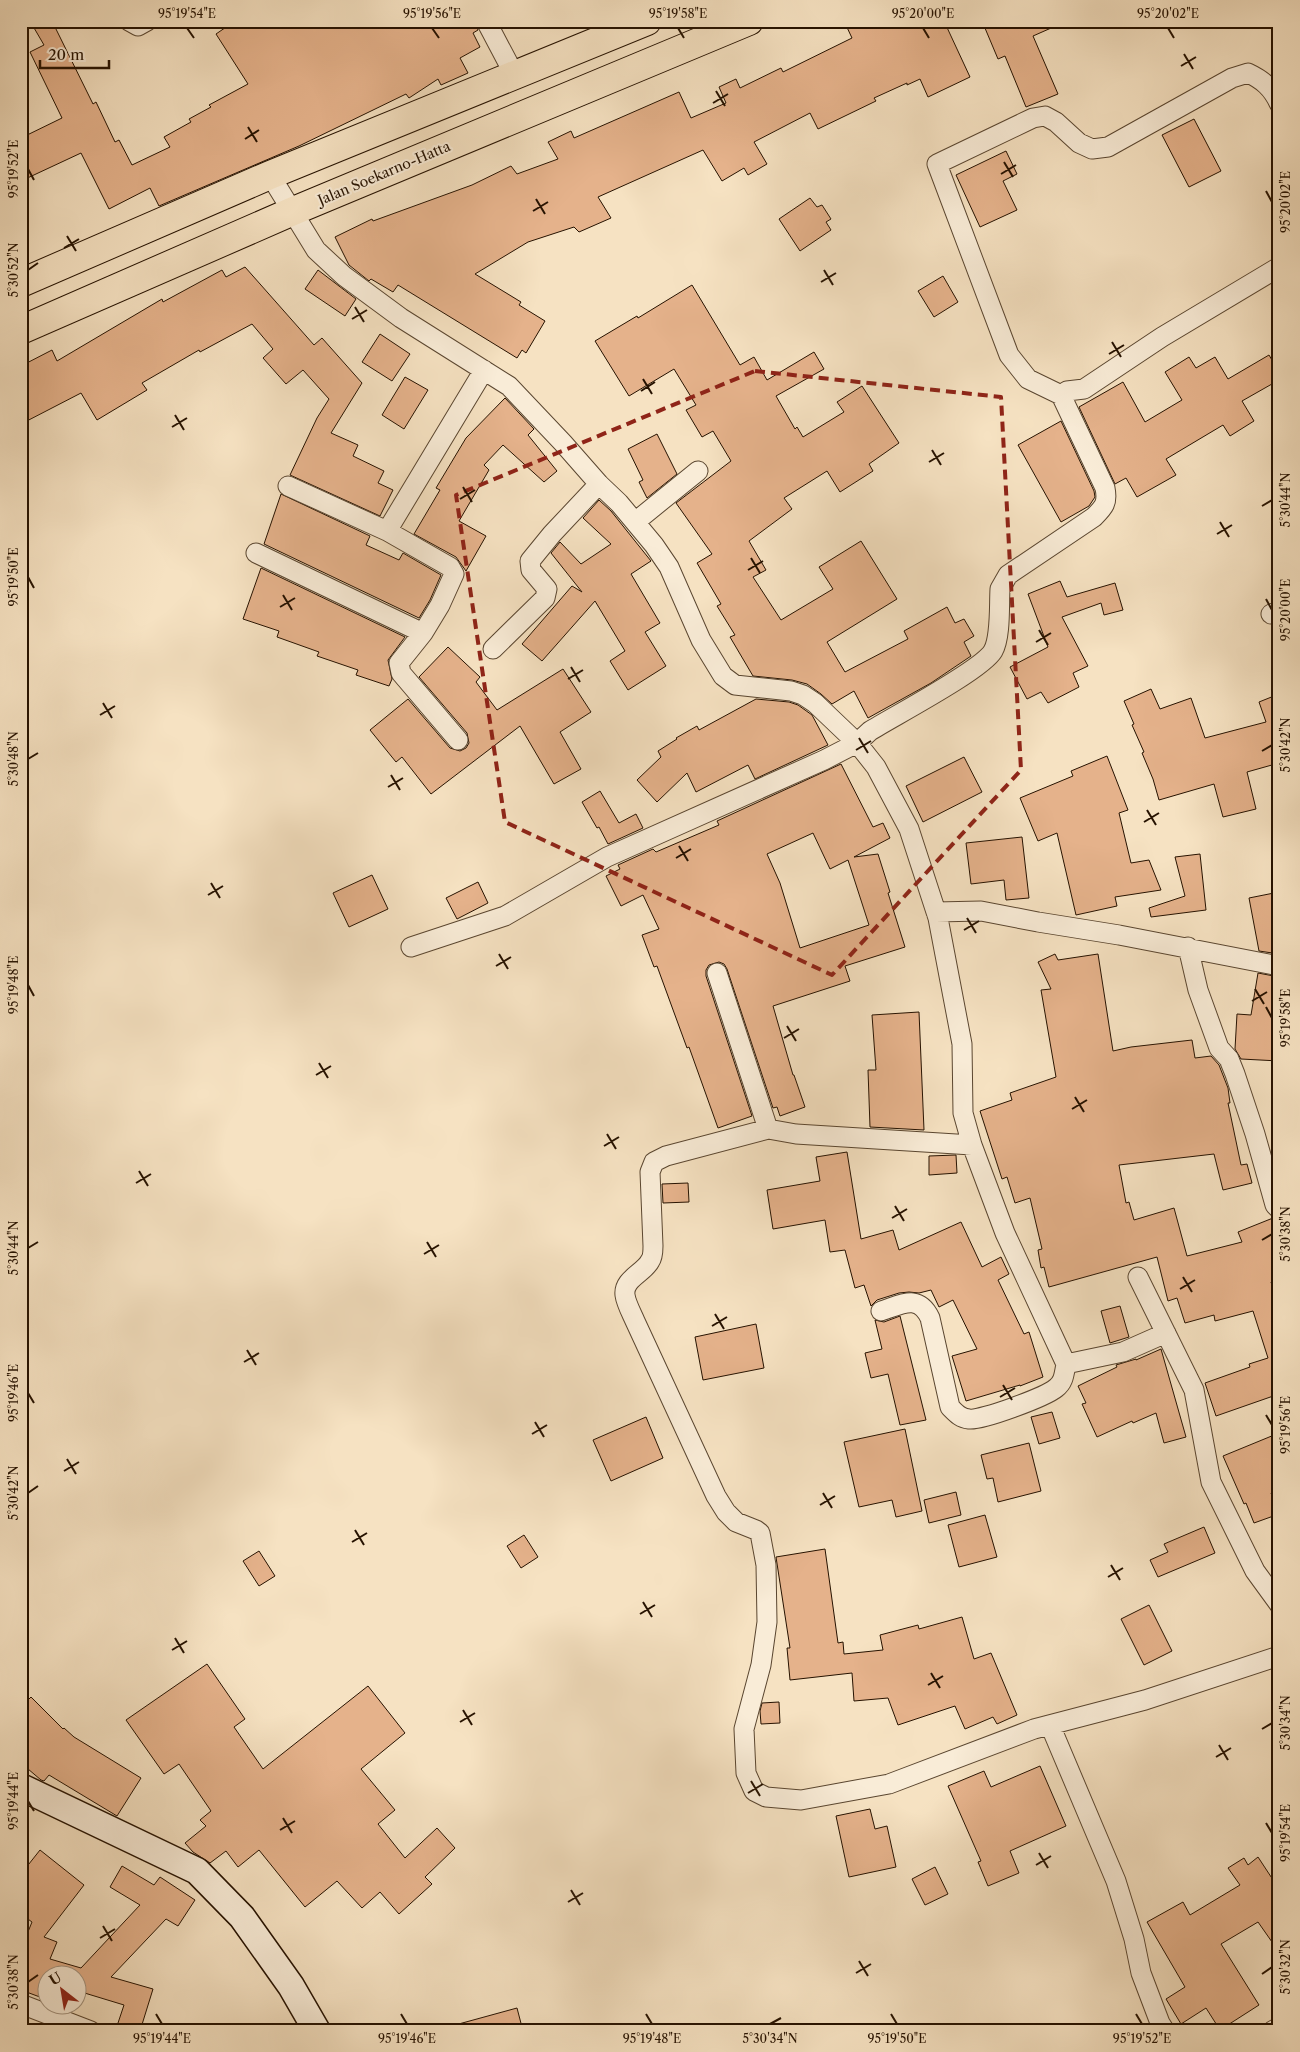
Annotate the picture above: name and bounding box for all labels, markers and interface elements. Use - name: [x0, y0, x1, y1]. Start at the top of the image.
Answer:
- text: 95°19'54"E: [158, 6, 216, 21]
- text: 95°19'56"E: [403, 6, 461, 21]
- text: 95°19'58"E: [649, 6, 707, 21]
- text: 95°20'00"E: [892, 6, 954, 21]
- text: 95°20'02"E: [1137, 6, 1199, 21]
- scale bar: [40, 38, 109, 70]
- text: 20 m: [48, 45, 84, 64]
- street label: Jalan Soekarno-Hatta: [313, 137, 454, 210]
- text: 95°19'52"E: [6, 140, 21, 198]
- text: 95°20'02"E: [1278, 171, 1293, 233]
- text: 5°30'52"N: [6, 242, 21, 298]
- text: 5°30'44"N: [1278, 473, 1293, 527]
- text: 95°19'50"E: [6, 547, 21, 607]
- text: 95°20'00"E: [1278, 579, 1293, 641]
- text: 5°30'42"N: [1278, 717, 1293, 772]
- text: 5°30'48"N: [6, 731, 21, 787]
- text: 95°19'48"E: [6, 956, 21, 1014]
- text: 95°19'58"E: [1278, 989, 1293, 1047]
- text: 5°30'38"N: [1278, 1206, 1293, 1262]
- text: 5°30'44"N: [6, 1221, 21, 1275]
- text: 95°19'46"E: [6, 1364, 21, 1422]
- text: 95°19'56"E: [1278, 1396, 1293, 1454]
- text: 5°30'42"N: [6, 1465, 21, 1520]
- text: 5°30'34"N: [1278, 1695, 1293, 1751]
- text: 95°19'44"E: [6, 1772, 21, 1830]
- text: 95°19'54"E: [1278, 1804, 1293, 1862]
- text: 5°30'32"N: [1278, 1939, 1293, 1995]
- text: 5°30'38"N: [6, 1954, 21, 2010]
- north arrow: [38, 1964, 88, 2014]
- text: U: [46, 1968, 65, 1990]
- text: 95°19'44"E: [133, 2031, 191, 2046]
- text: 95°19'46"E: [378, 2031, 436, 2046]
- text: 95°19'48"E: [623, 2031, 681, 2046]
- text: 5°30'34"N: [742, 2031, 798, 2046]
- text: 95°19'50"E: [867, 2031, 927, 2046]
- text: 95°19'52"E: [1113, 2031, 1171, 2046]

